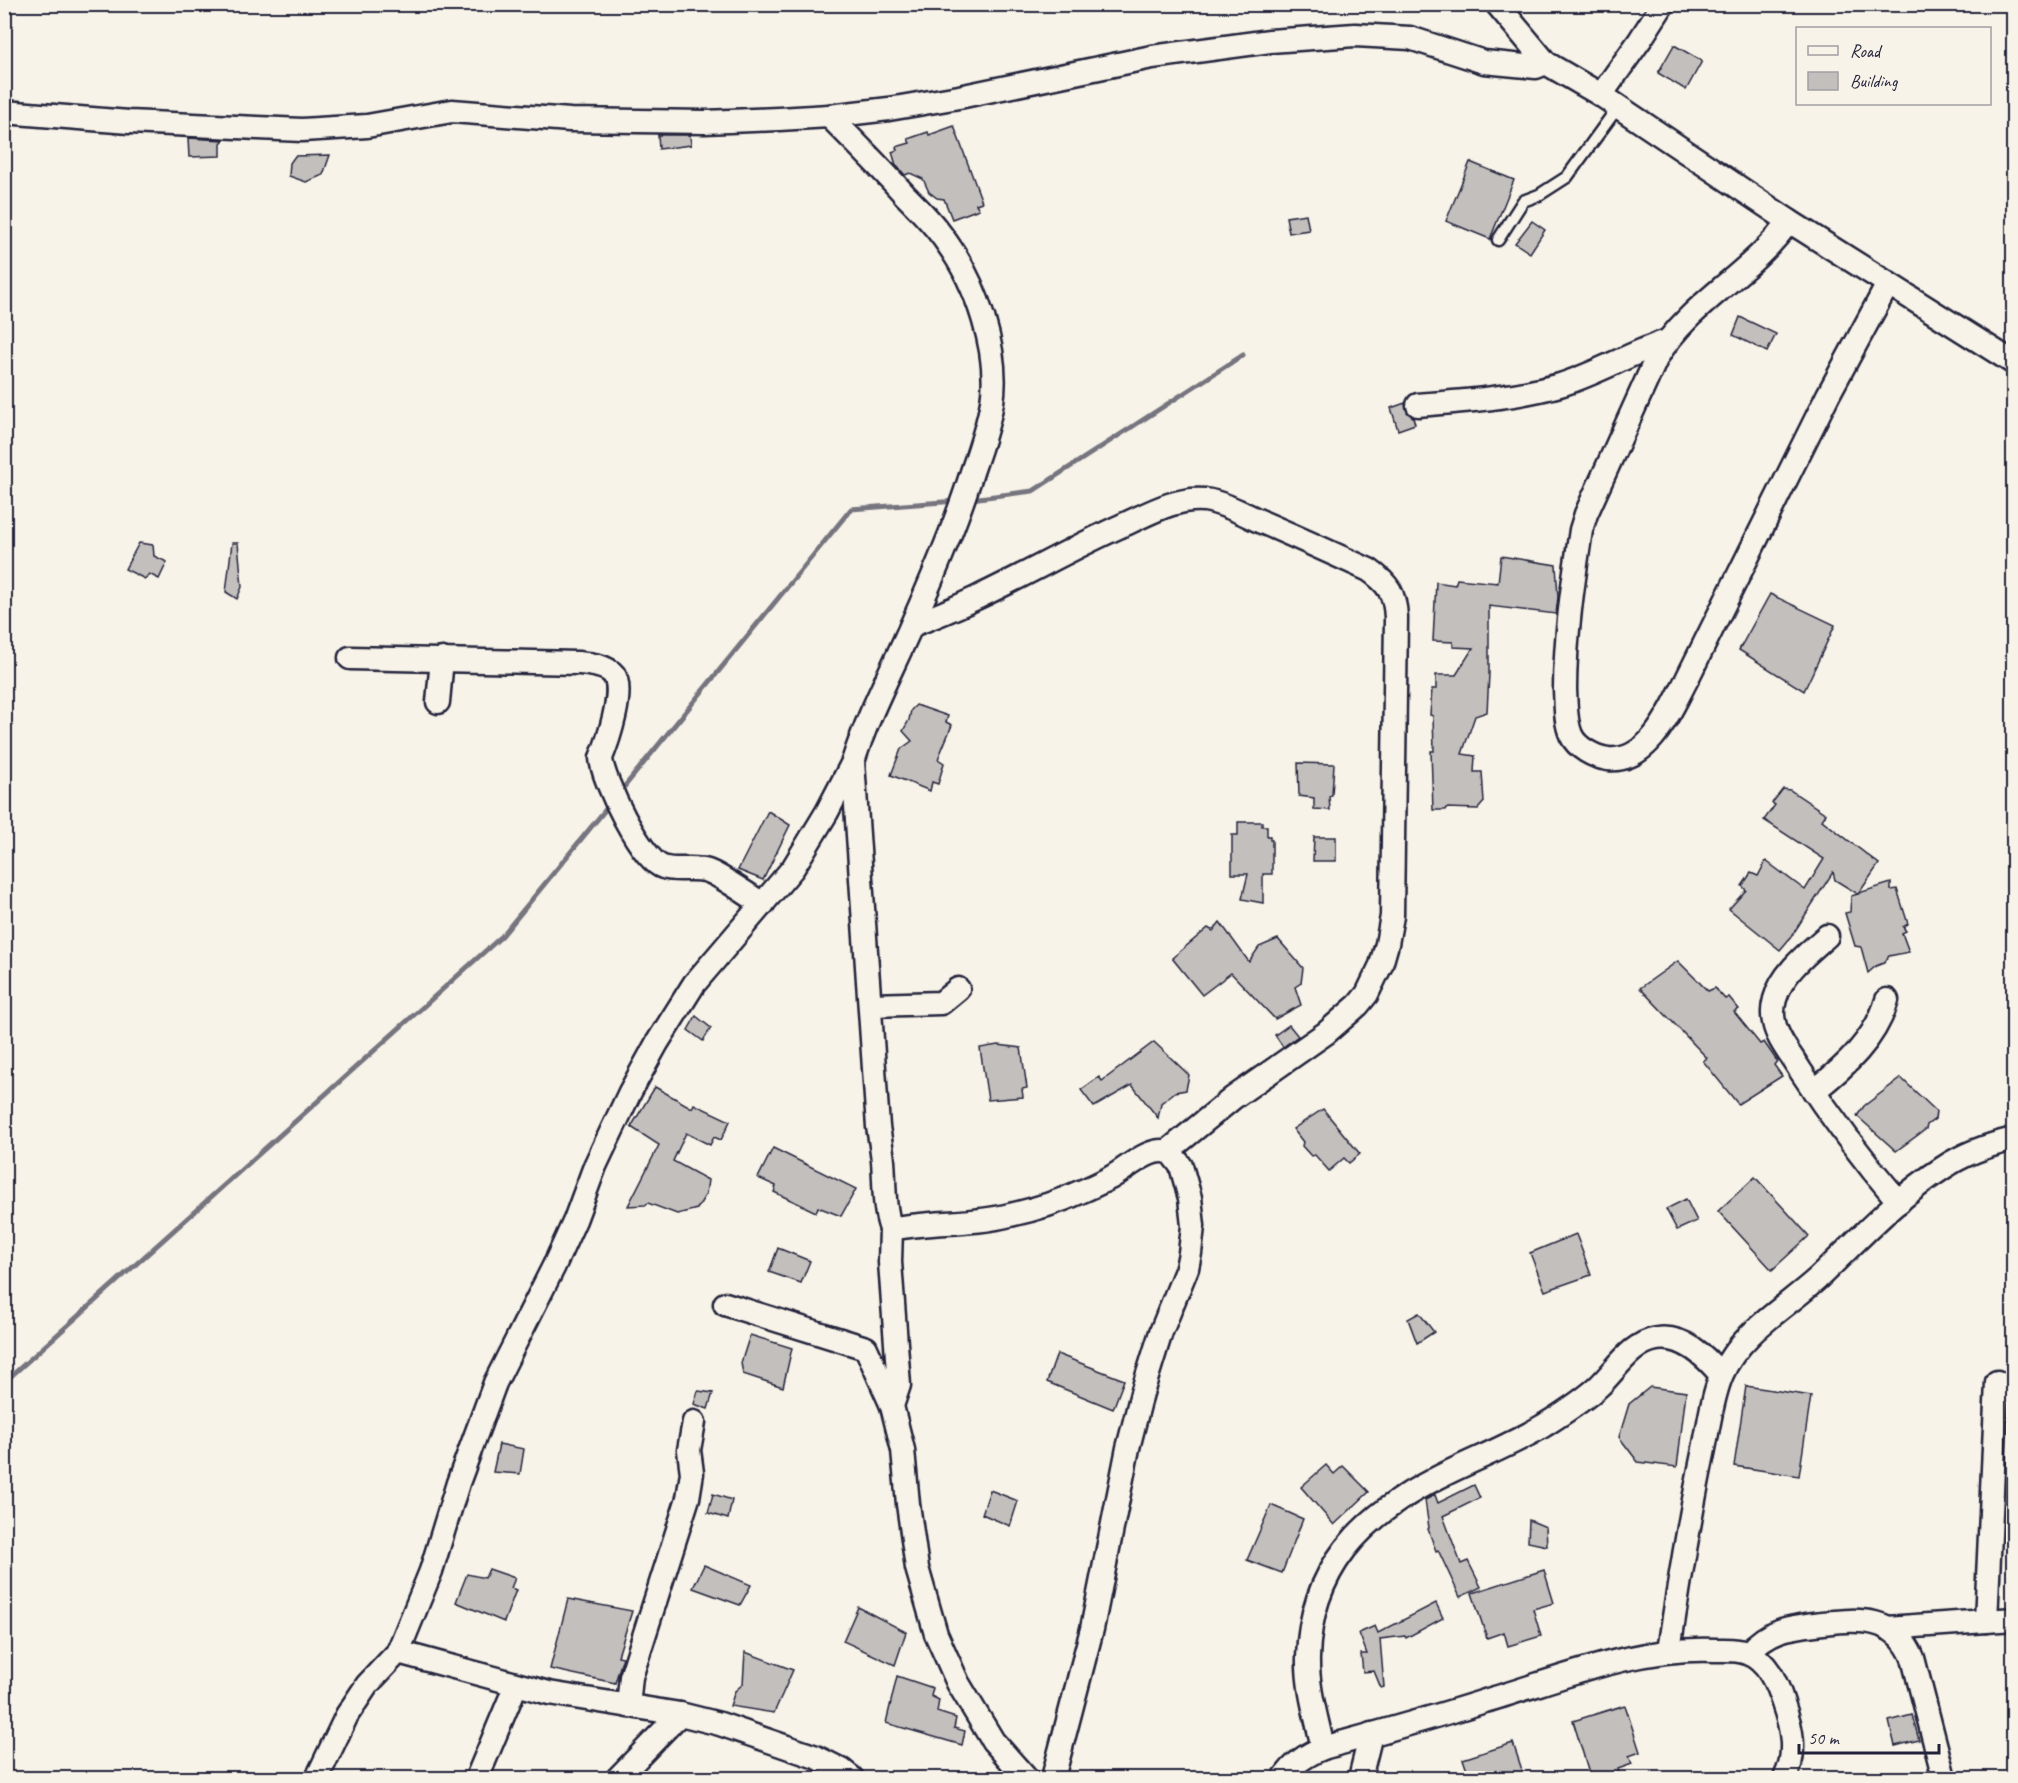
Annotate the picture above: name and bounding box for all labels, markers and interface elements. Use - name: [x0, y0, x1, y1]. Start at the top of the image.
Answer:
- legend: [1796, 27, 1991, 105]
- text: Road: [1850, 40, 1883, 62]
- text: Building: [1850, 70, 1899, 92]
- scale bar: [1799, 1717, 1938, 1755]
- text: 50 m: [1808, 1727, 1841, 1749]

